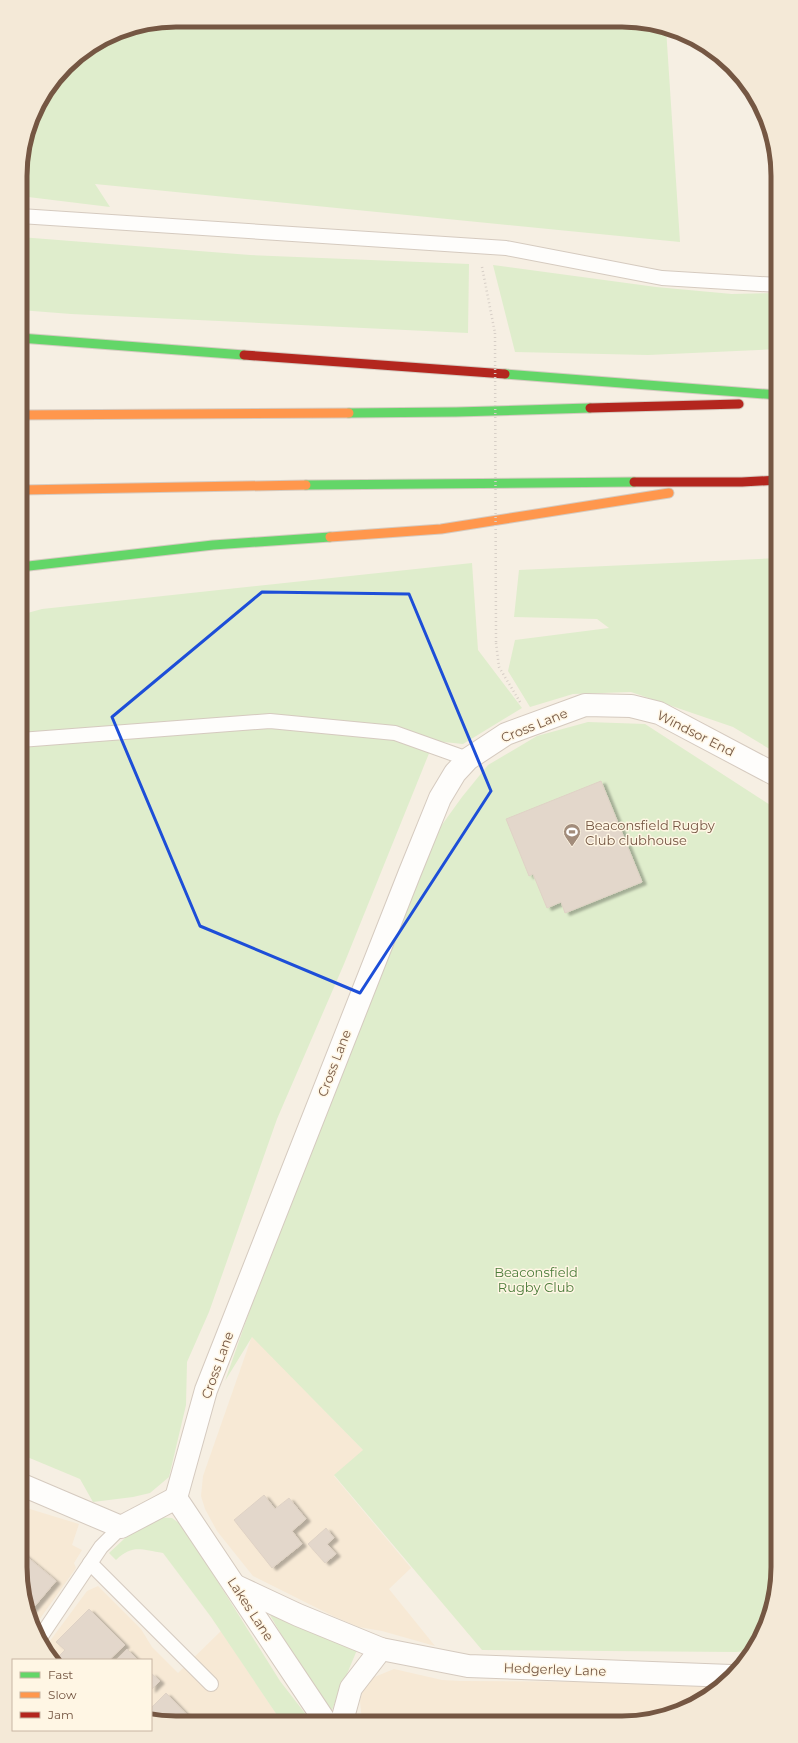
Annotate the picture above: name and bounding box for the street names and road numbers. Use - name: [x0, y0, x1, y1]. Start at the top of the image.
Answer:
- street label: Cross Lane: [498, 704, 570, 746]
- street label: Windsor End: [655, 707, 737, 759]
- street label: Cross Lane: [314, 1027, 354, 1099]
- street label: Cross Lane: [197, 1329, 237, 1401]
- street label: Lakes Lane: [225, 1574, 278, 1644]
- street label: Hedgerley Lane: [503, 1659, 607, 1679]

